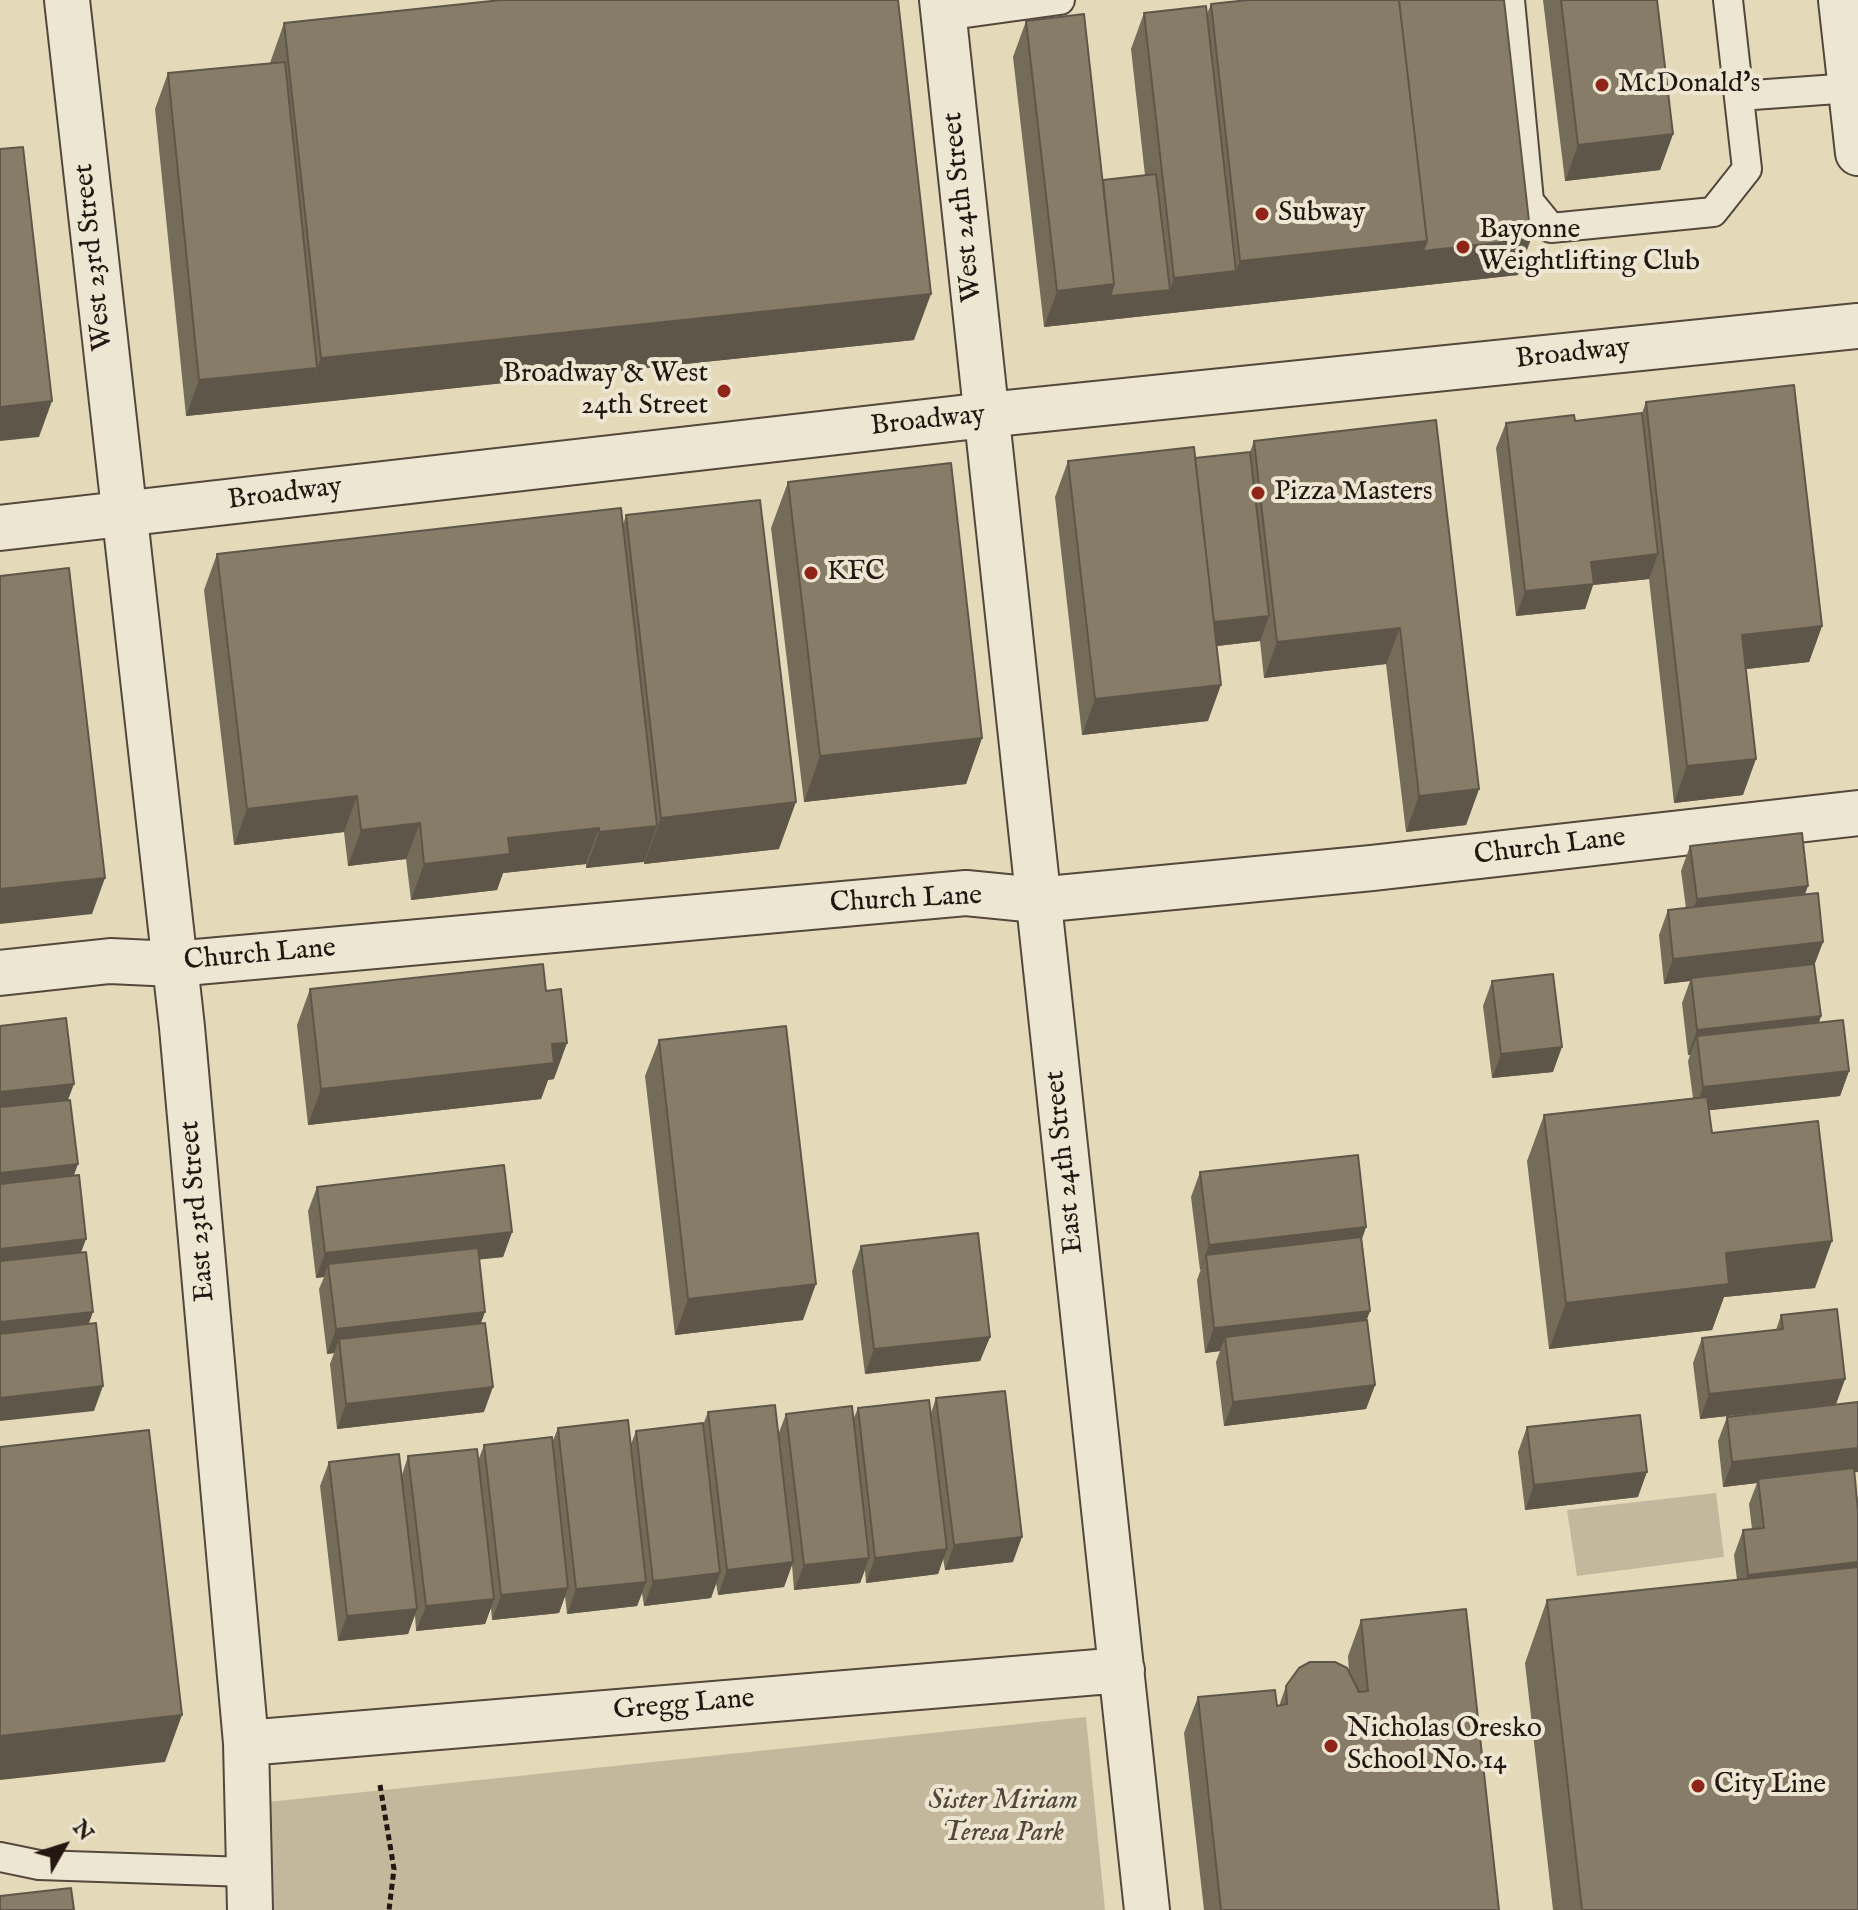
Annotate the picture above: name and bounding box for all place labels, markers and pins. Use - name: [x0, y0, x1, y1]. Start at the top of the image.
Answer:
- place label: McDonald's: [1618, 68, 1760, 102]
- marker: McDonald's: [1593, 76, 1611, 94]
- place label: Subway: [1278, 197, 1366, 231]
- marker: Subway: [1253, 205, 1271, 223]
- place label: Bayonne Weightlifting Club: [1479, 214, 1700, 280]
- marker: Bayonne Weightlifting Club: [1454, 238, 1472, 256]
- place label: Broadway & West 24th Street: [502, 358, 708, 424]
- marker: Broadway & West 24th Street: [715, 382, 733, 400]
- place label: Pizza Masters: [1274, 476, 1433, 510]
- marker: Pizza Masters: [1249, 484, 1267, 502]
- place label: KFC: [827, 556, 885, 590]
- marker: KFC: [802, 564, 820, 582]
- place label: Nicholas Oresko School No. 14: [1347, 1713, 1542, 1779]
- marker: Nicholas Oresko School No. 14: [1322, 1737, 1340, 1755]
- place label: City Line: [1714, 1769, 1826, 1803]
- marker: City Line: [1689, 1777, 1707, 1795]

